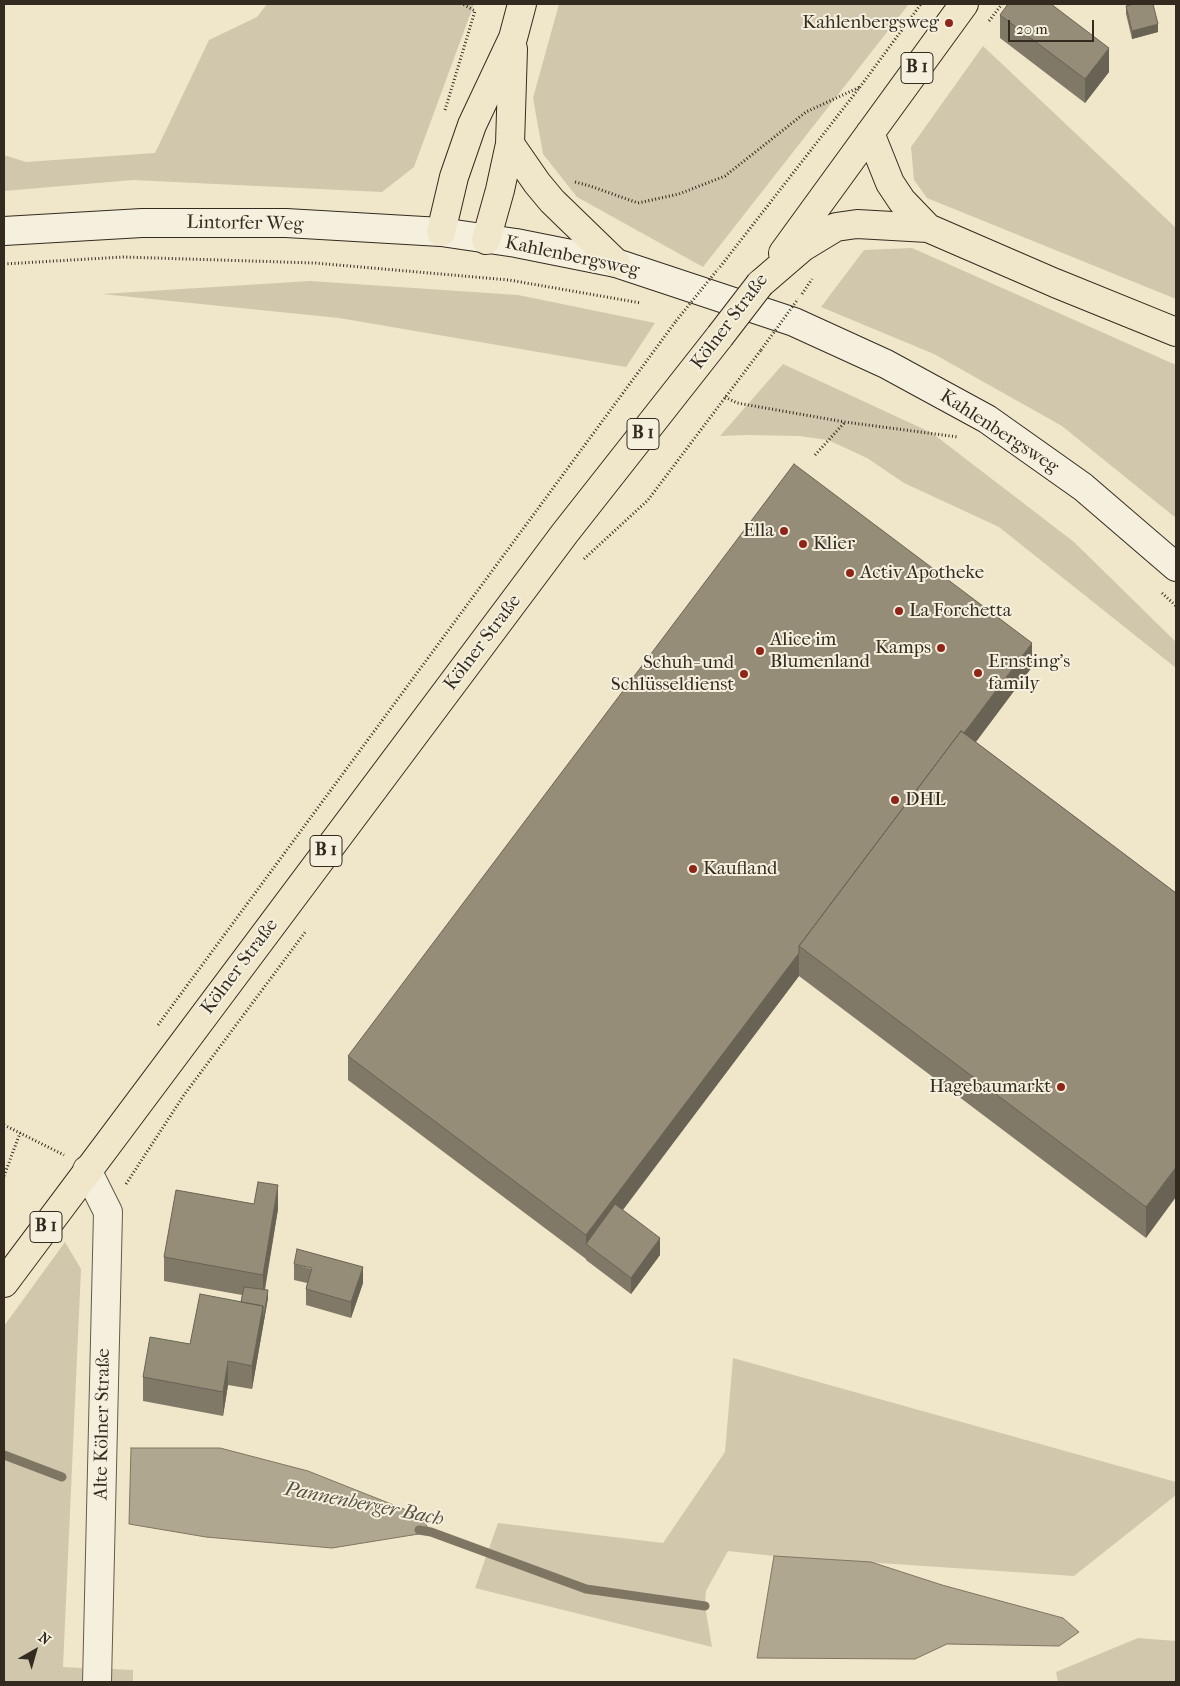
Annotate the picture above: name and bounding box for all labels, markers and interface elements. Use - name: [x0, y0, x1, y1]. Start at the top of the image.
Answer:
- scale bar: [1010, 10, 1096, 42]
- place label: Kahlenbergsweg: [802, 12, 939, 34]
- marker: Kahlenbergsweg: [943, 17, 955, 29]
- text: 20 m: [1016, 20, 1048, 38]
- road number: B 1: [901, 52, 933, 84]
- street label: Lintorfer Weg: [186, 212, 304, 236]
- street label: Kahlenbergsweg: [503, 232, 641, 282]
- street label: Kölner Straße: [687, 270, 773, 374]
- street label: Kahlenbergsweg: [935, 385, 1063, 479]
- road number: B 1: [627, 418, 659, 449]
- place label: Ella: [743, 520, 774, 542]
- marker: Ella: [778, 525, 790, 537]
- place label: Klier: [813, 533, 855, 555]
- marker: Klier: [797, 538, 809, 550]
- place label: Activ Apotheke: [860, 562, 984, 584]
- marker: Activ Apotheke: [844, 567, 856, 579]
- street label: Kölner Straße: [440, 591, 526, 695]
- place label: La Forchetta: [909, 600, 1012, 622]
- marker: La Forchetta: [893, 605, 905, 617]
- place label: Alice im Blumenland: [770, 629, 870, 673]
- place label: Kamps: [875, 637, 931, 659]
- marker: Kamps: [935, 642, 947, 654]
- marker: Alice im Blumenland: [754, 645, 766, 657]
- place label: Ernsting's family: [988, 651, 1070, 695]
- place label: Schuh- und Schlüsseldienst: [611, 652, 734, 696]
- marker: Ernsting's family: [972, 667, 984, 679]
- marker: Schuh- und Schlüsseldienst: [738, 668, 750, 680]
- place label: DHL: [905, 789, 946, 811]
- marker: DHL: [889, 794, 901, 806]
- road number: B 1: [310, 836, 342, 866]
- place label: Kaufland: [703, 858, 777, 880]
- marker: Kaufland: [687, 863, 699, 875]
- street label: Kölner Straße: [197, 915, 283, 1019]
- place label: Hagebaumarkt: [929, 1076, 1051, 1098]
- marker: Hagebaumarkt: [1055, 1081, 1067, 1093]
- road number: B 1: [30, 1212, 62, 1242]
- street label: Alte Kölner Straße: [90, 1348, 116, 1500]
- water label: Pannenberger Bach: [282, 1478, 446, 1532]
- north arrow: [10, 1626, 60, 1676]
- text: N: [35, 1629, 54, 1649]

